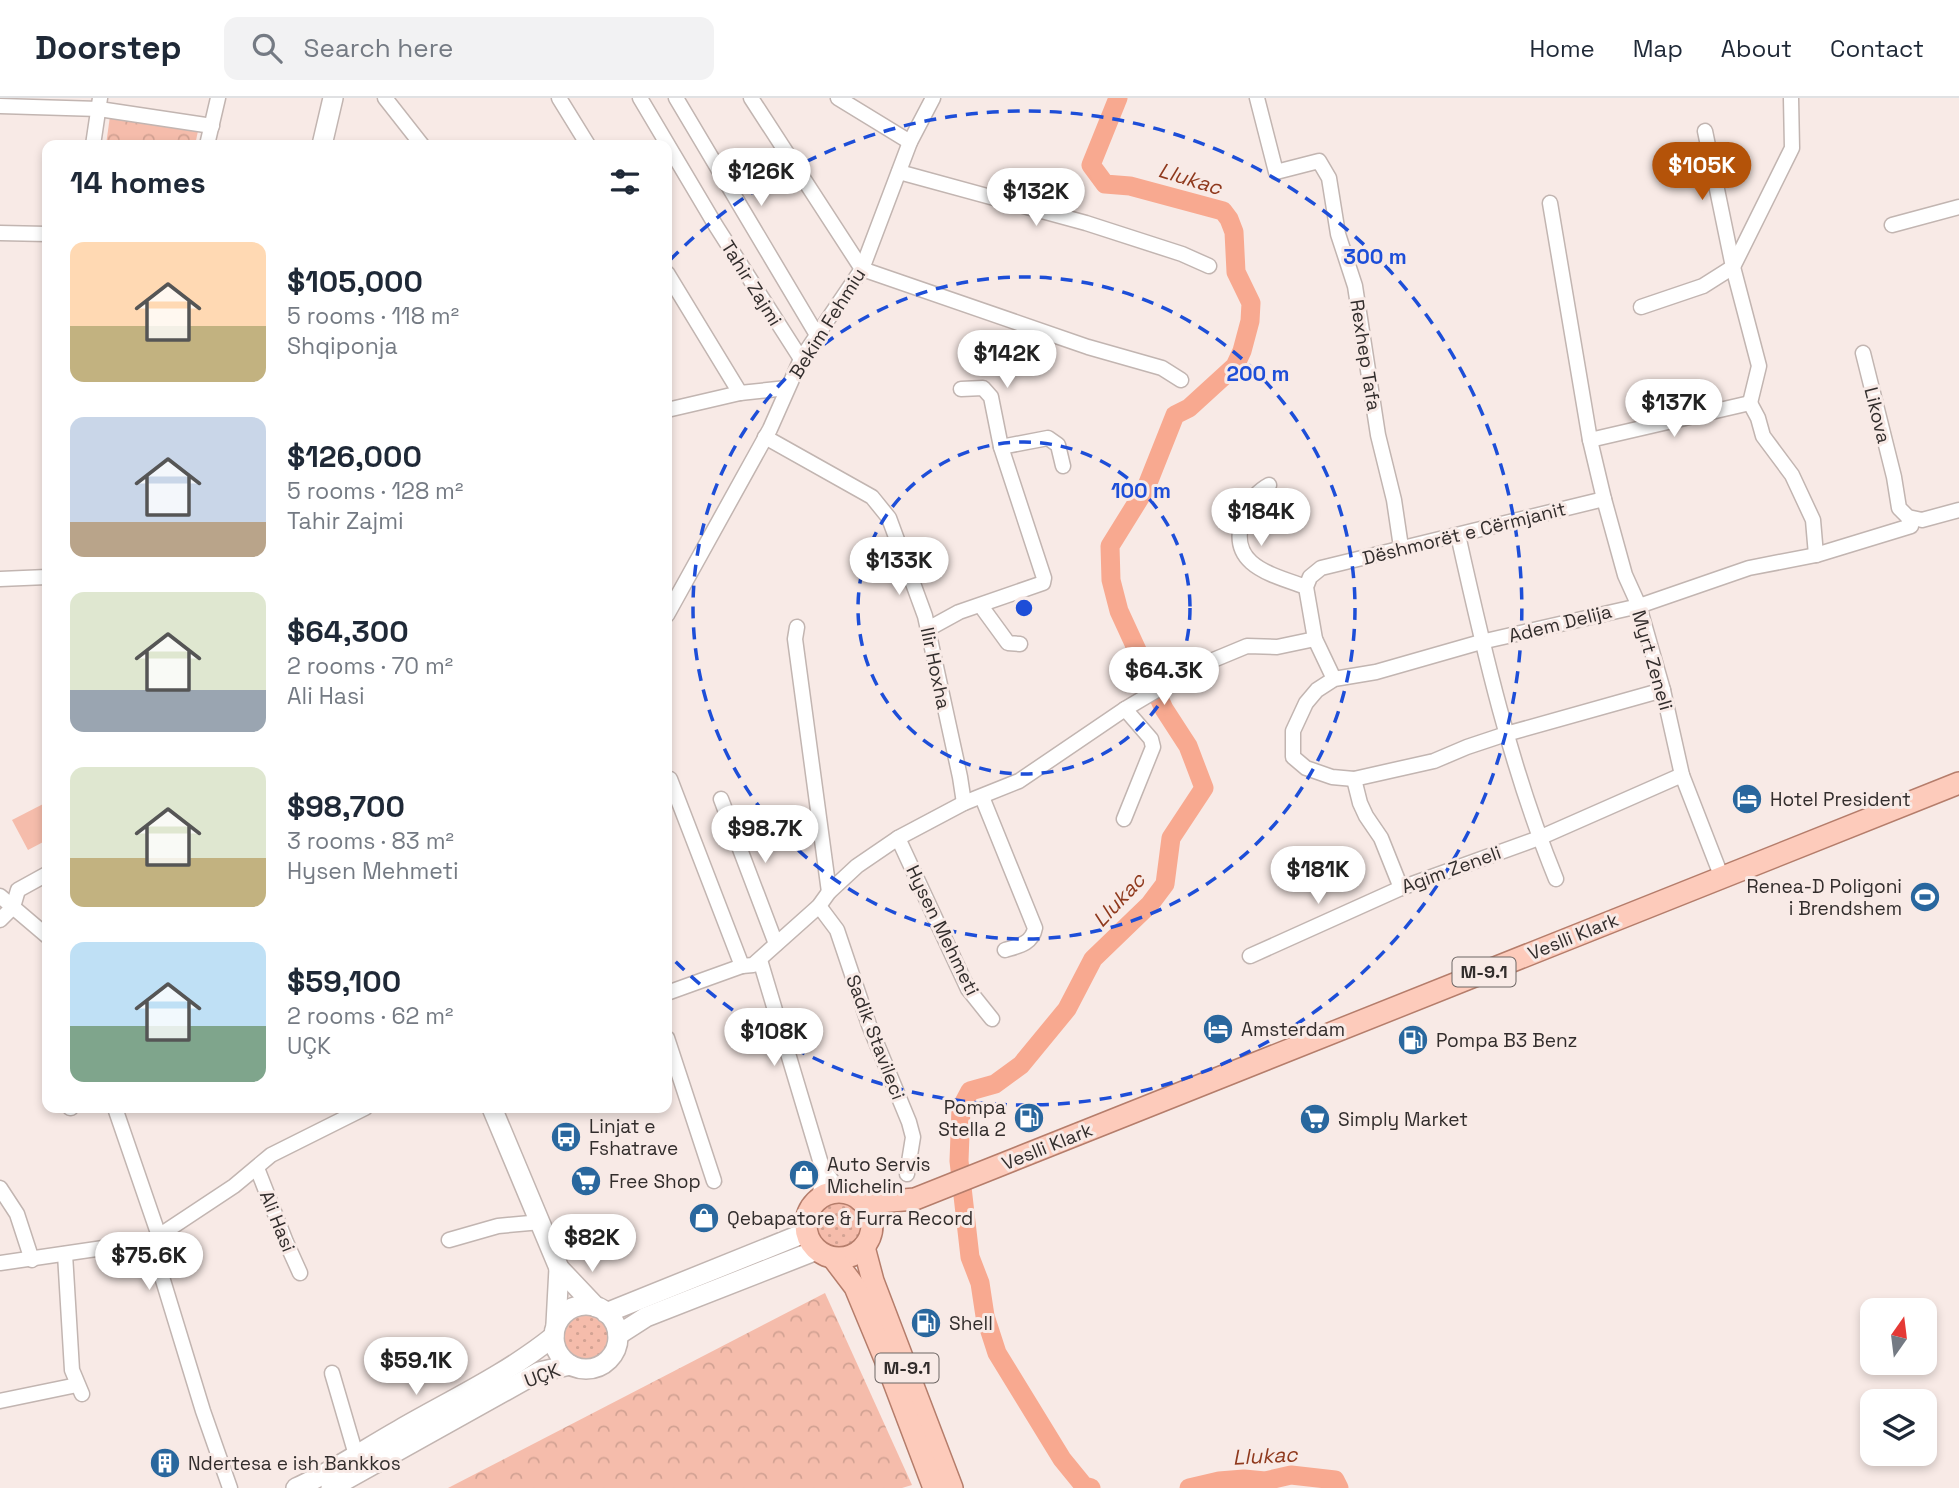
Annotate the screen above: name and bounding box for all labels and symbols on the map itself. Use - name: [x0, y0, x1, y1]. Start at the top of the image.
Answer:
- pin: $105K: [1653, 142, 1751, 202]
- pin: $126K: [712, 148, 810, 208]
- water label: Llukac: [1155, 156, 1226, 201]
- pin: $132K: [987, 169, 1085, 228]
- street label: Tahir Zajmi: [715, 236, 788, 331]
- text: 300 m: [1343, 243, 1407, 270]
- street label: Bekim Fehmiu: [784, 263, 871, 383]
- street label: Rexhep Tafa: [1344, 298, 1387, 413]
- pin: $142K: [958, 330, 1056, 390]
- text: 200 m: [1227, 360, 1289, 387]
- pin: $137K: [1625, 380, 1723, 439]
- street label: Likova: [1858, 384, 1897, 446]
- text: 100 m: [1111, 477, 1171, 504]
- pin: $184K: [1212, 489, 1310, 548]
- street label: Dëshmorët e Cërmjanit: [1360, 496, 1568, 571]
- pin: $133K: [850, 538, 948, 597]
- centre of rings: [1012, 596, 1036, 620]
- street label: Adem Delija: [1506, 599, 1614, 648]
- street label: Myrt Zeneli: [1626, 607, 1679, 713]
- street label: Ilir Hoxha: [915, 625, 956, 712]
- pin: $64.3K: [1107, 648, 1221, 707]
- hotel icon: Hotel President: [1730, 782, 1764, 816]
- place label: Hotel President: [1770, 787, 1911, 812]
- pin: $98.7K: [708, 806, 822, 865]
- street label: Agim Zeneli: [1398, 840, 1504, 899]
- pin: $181K: [1269, 846, 1367, 906]
- street label: Hysen Mehmeti: [900, 861, 985, 999]
- water label: Llukac: [1087, 866, 1152, 933]
- place label: Renea-D Poligoni i Brendshem: [1747, 874, 1902, 921]
- sports icon: Renea-D Poligoni i Brendshem: [1908, 880, 1942, 914]
- street label: Veslli Klark: [1524, 907, 1622, 966]
- road number: M-9.1: [1452, 958, 1516, 986]
- street label: Sadik Stavileci: [840, 971, 911, 1103]
- pin: $108K: [725, 1009, 823, 1068]
- hotel icon: Amsterdam: [1201, 1012, 1235, 1046]
- place label: Amsterdam: [1241, 1017, 1345, 1042]
- fuel station icon: Pompa B3 Benz: [1396, 1023, 1430, 1057]
- place label: Pompa B3 Benz: [1436, 1028, 1578, 1053]
- place label: Pompa Stella 2: [938, 1095, 1006, 1142]
- fuel station icon: Pompa Stella 2: [1012, 1101, 1046, 1135]
- supermarket icon: Simply Market: [1298, 1102, 1332, 1136]
- place label: Simply Market: [1338, 1107, 1468, 1132]
- place label: Linjat e Fshatrave: [589, 1114, 678, 1161]
- street label: Veslli Klark: [998, 1117, 1096, 1176]
- bus stop icon: Linjat e Fshatrave: [549, 1120, 583, 1154]
- place label: Auto Servis Michelin: [827, 1152, 931, 1199]
- shop icon: Auto Servis Michelin: [787, 1158, 821, 1192]
- supermarket icon: Free Shop: [569, 1164, 603, 1198]
- place label: Free Shop: [609, 1169, 701, 1194]
- street label: Ali Hasi: [254, 1187, 301, 1256]
- shop icon: Qebapatore & Furra Record: [687, 1201, 721, 1235]
- place label: Qebapatore & Furra Record: [727, 1206, 973, 1231]
- pin: $82K: [551, 1214, 633, 1274]
- pin: $75.6K: [92, 1232, 206, 1292]
- north arrow: [1860, 1298, 1937, 1376]
- fuel station icon: Shell: [909, 1306, 943, 1340]
- place label: Shell: [949, 1311, 993, 1336]
- pin: $59.1K: [359, 1338, 473, 1397]
- road number: M-9.1: [876, 1353, 939, 1382]
- street label: UÇK: [521, 1357, 564, 1393]
- water label: Llukac: [1232, 1440, 1300, 1471]
- building icon: Ndertesa e ish Bankkos: [148, 1446, 182, 1480]
- place label: Ndertesa e ish Bankkos: [188, 1451, 401, 1476]

